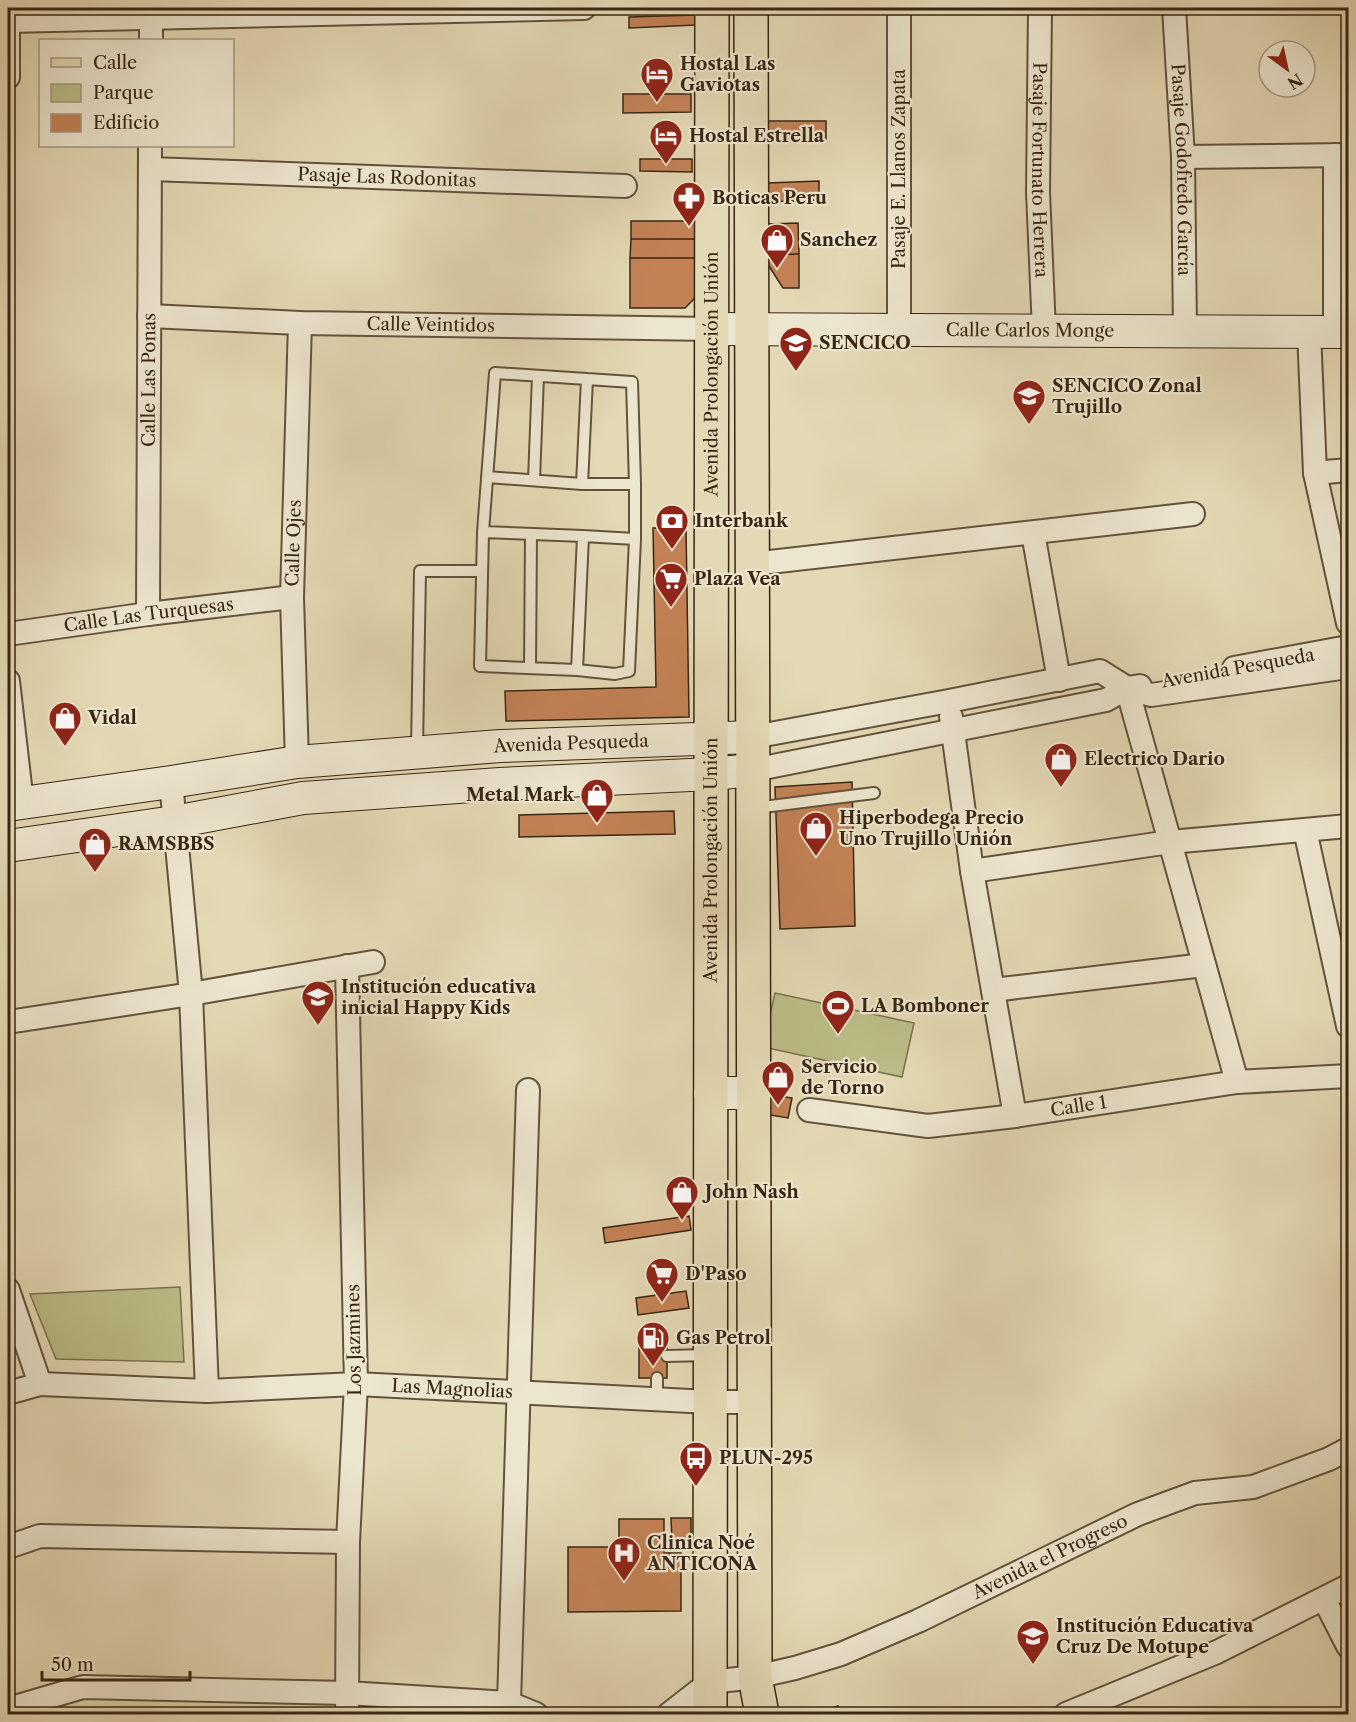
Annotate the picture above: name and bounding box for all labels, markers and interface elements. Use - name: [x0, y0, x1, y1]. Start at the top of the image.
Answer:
- legend: [39, 39, 234, 147]
- north arrow: [1257, 39, 1317, 99]
- text: Calle: [93, 52, 137, 74]
- place label: Hostal Las Gaviotas: [680, 53, 775, 96]
- hotel icon: Hostal Las Gaviotas: [639, 56, 675, 103]
- street label: Pasaje Fortunato Herrera: [1027, 62, 1053, 279]
- street label: Pasaje Godofredo García: [1166, 63, 1195, 277]
- street label: Pasaje E. Llanos Zapata: [888, 68, 910, 269]
- text: N: [1284, 69, 1306, 94]
- text: Parque: [93, 82, 154, 104]
- text: Edificio: [93, 112, 159, 134]
- hotel icon: Hostal Estrella: [648, 118, 684, 165]
- place label: Hostal Estrella: [689, 125, 825, 147]
- street label: Pasaje Las Rodonitas: [297, 163, 477, 192]
- pharmacy icon: Boticas Peru: [671, 180, 707, 227]
- place label: Boticas Peru: [712, 187, 827, 209]
- shop icon: Sanchez: [759, 222, 795, 269]
- place label: Sanchez: [800, 229, 877, 251]
- street label: Avenida Prolongación Unión: [700, 252, 723, 497]
- street label: Calle Las Ponas: [138, 313, 160, 447]
- street label: Calle Veintidos: [367, 313, 495, 337]
- street label: Calle Carlos Monge: [946, 319, 1114, 342]
- school or university icon: SENCICO: [778, 325, 814, 372]
- place label: SENCICO: [819, 332, 911, 354]
- place label: SENCICO Zonal Trujillo: [1052, 375, 1202, 418]
- school or university icon: SENCICO Zonal Trujillo: [1011, 378, 1047, 425]
- street label: Calle Ojes: [281, 499, 306, 587]
- bank icon: Interbank: [654, 503, 690, 550]
- place label: Interbank: [695, 510, 789, 532]
- supermarket icon: Plaza Vea: [653, 561, 689, 608]
- place label: Plaza Vea: [694, 568, 781, 590]
- street label: Calle Las Turquesas: [62, 593, 235, 637]
- street label: Avenida Pesqueda: [1159, 644, 1317, 692]
- shop icon: Vidal: [47, 700, 83, 747]
- place label: Vidal: [87, 707, 137, 729]
- street label: Avenida Pesqueda: [492, 730, 650, 758]
- street label: Avenida Prolongación Unión: [700, 738, 722, 983]
- shop icon: Electrico Dario: [1043, 741, 1079, 788]
- place label: Electrico Dario: [1084, 748, 1225, 770]
- shop icon: Metal Mark: [579, 777, 615, 824]
- place label: Metal Mark: [466, 784, 575, 806]
- place label: Hiperbodega Precio Uno Trujillo Unión: [839, 807, 1024, 850]
- shop icon: Hiperbodega Precio Uno Trujillo Unión: [798, 810, 834, 857]
- shop icon: RAMSBBS: [77, 826, 113, 873]
- place label: RAMSBBS: [118, 833, 215, 855]
- place label: Institución educativa inicial Happy Kids: [341, 976, 537, 1019]
- school or university icon: Institución educativa inicial Happy Kids: [300, 979, 336, 1026]
- sports icon: LA Bomboner: [820, 988, 856, 1035]
- place label: LA Bomboner: [861, 995, 989, 1017]
- place label: Servicio de Torno: [801, 1056, 884, 1099]
- shop icon: Servicio de Torno: [760, 1059, 796, 1106]
- street label: Calle 1: [1049, 1091, 1109, 1121]
- shop icon: John Nash: [664, 1174, 700, 1221]
- place label: John Nash: [702, 1181, 799, 1203]
- supermarket icon: D'Paso: [644, 1256, 680, 1303]
- place label: D'Paso: [685, 1263, 747, 1285]
- street label: Los Jazmines: [342, 1284, 366, 1396]
- fuel station icon: Gas Petrol: [635, 1320, 671, 1367]
- place label: Gas Petrol: [676, 1327, 771, 1349]
- street label: Las Magnolias: [391, 1375, 514, 1403]
- bus stop icon: PLUN-295: [678, 1440, 714, 1487]
- place label: PLUN-295: [719, 1447, 813, 1469]
- street label: Avenida el Progreso: [968, 1510, 1131, 1604]
- place label: Clinica Noé ANTICONA: [646, 1532, 758, 1575]
- hospital icon: Clinica Noé ANTICONA: [606, 1535, 642, 1582]
- place label: Institución Educativa Cruz De Motupe: [1056, 1615, 1254, 1658]
- school or university icon: Institución Educativa Cruz De Motupe: [1015, 1618, 1051, 1665]
- scale bar: [42, 1644, 190, 1682]
- text: 50 m: [51, 1654, 94, 1676]

